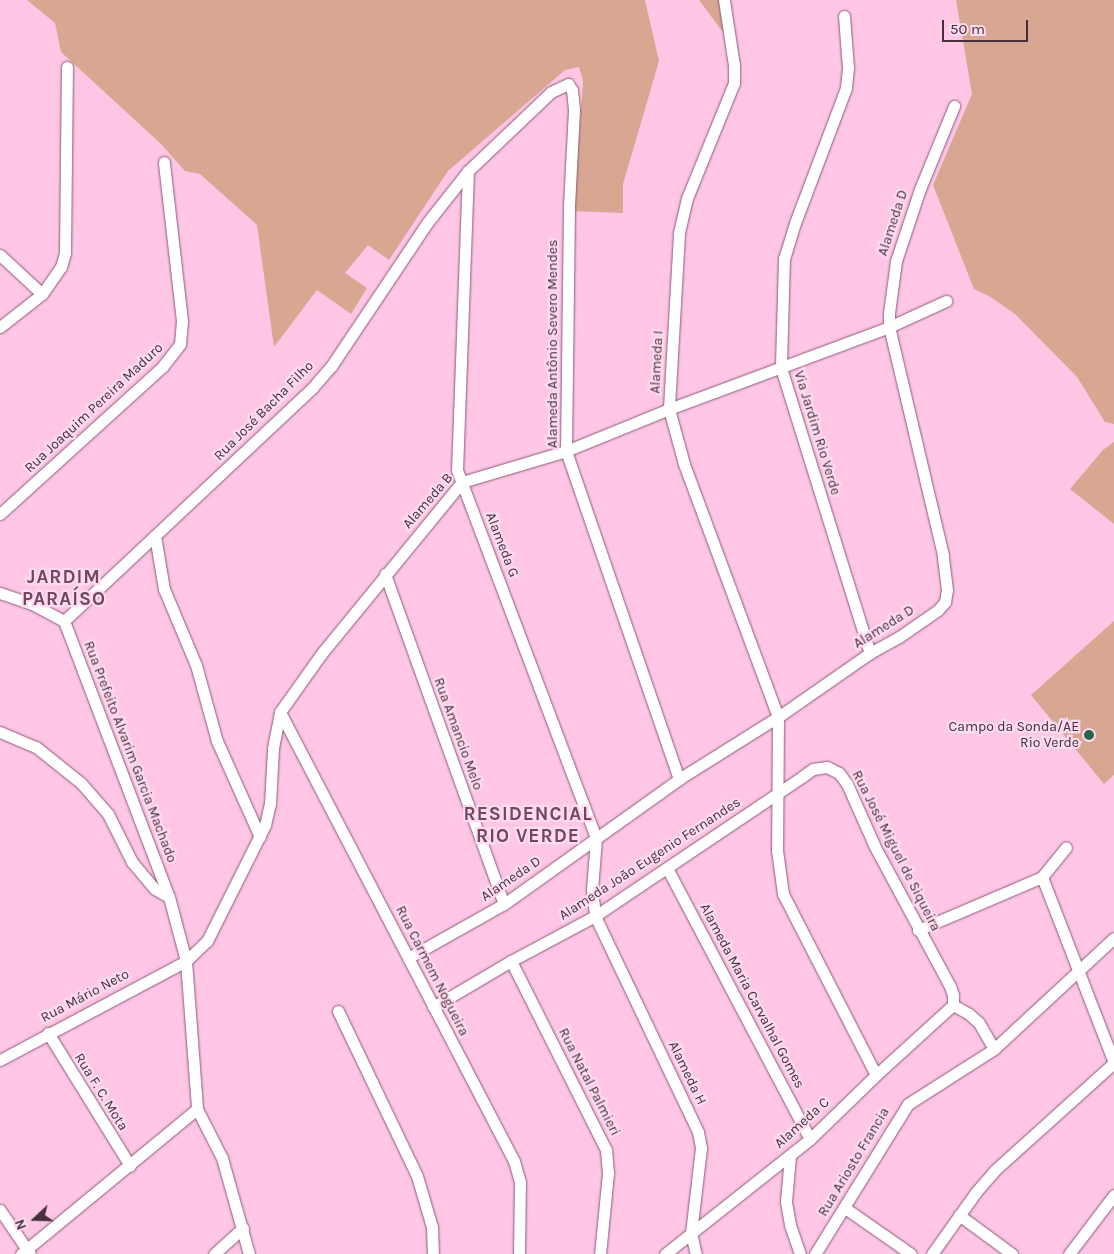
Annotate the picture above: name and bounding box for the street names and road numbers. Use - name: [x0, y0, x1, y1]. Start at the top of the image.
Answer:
- street label: Alameda D: [874, 188, 912, 258]
- street label: Alameda Antônio Severo Mendes: [545, 240, 561, 448]
- street label: Alameda I: [647, 330, 667, 394]
- street label: Rua Joaquim Pereira Maduro: [21, 340, 167, 476]
- street label: Rua José Bacha Filho: [211, 358, 317, 464]
- street label: Via Jardim Rio Verde: [790, 369, 844, 497]
- street label: Alameda B: [399, 470, 457, 532]
- street label: Alameda G: [482, 510, 522, 580]
- street label: Alameda D: [850, 602, 918, 652]
- street label: Rua Prefeito Alvarim Garcia Machado: [80, 639, 180, 865]
- street label: Rua Amancio Melo: [430, 676, 486, 792]
- street label: Rua José Miguel de Siqueira: [848, 768, 944, 934]
- street label: Alameda João Eugenio Fernandes: [556, 794, 744, 924]
- street label: Alameda D: [478, 853, 544, 905]
- street label: Alameda Maria Carvalhal Gomes: [696, 901, 808, 1091]
- street label: Rua Carmem Nogueira: [392, 903, 472, 1039]
- street label: Rua Mário Neto: [38, 966, 132, 1026]
- street label: Rua Natal Palmieri: [555, 1025, 623, 1139]
- street label: Alameda H: [664, 1038, 710, 1108]
- street label: Rua F. C. Mota: [71, 1050, 131, 1134]
- street label: Alameda C: [771, 1094, 833, 1152]
- street label: Rua Ariosto Francia: [815, 1104, 893, 1220]

